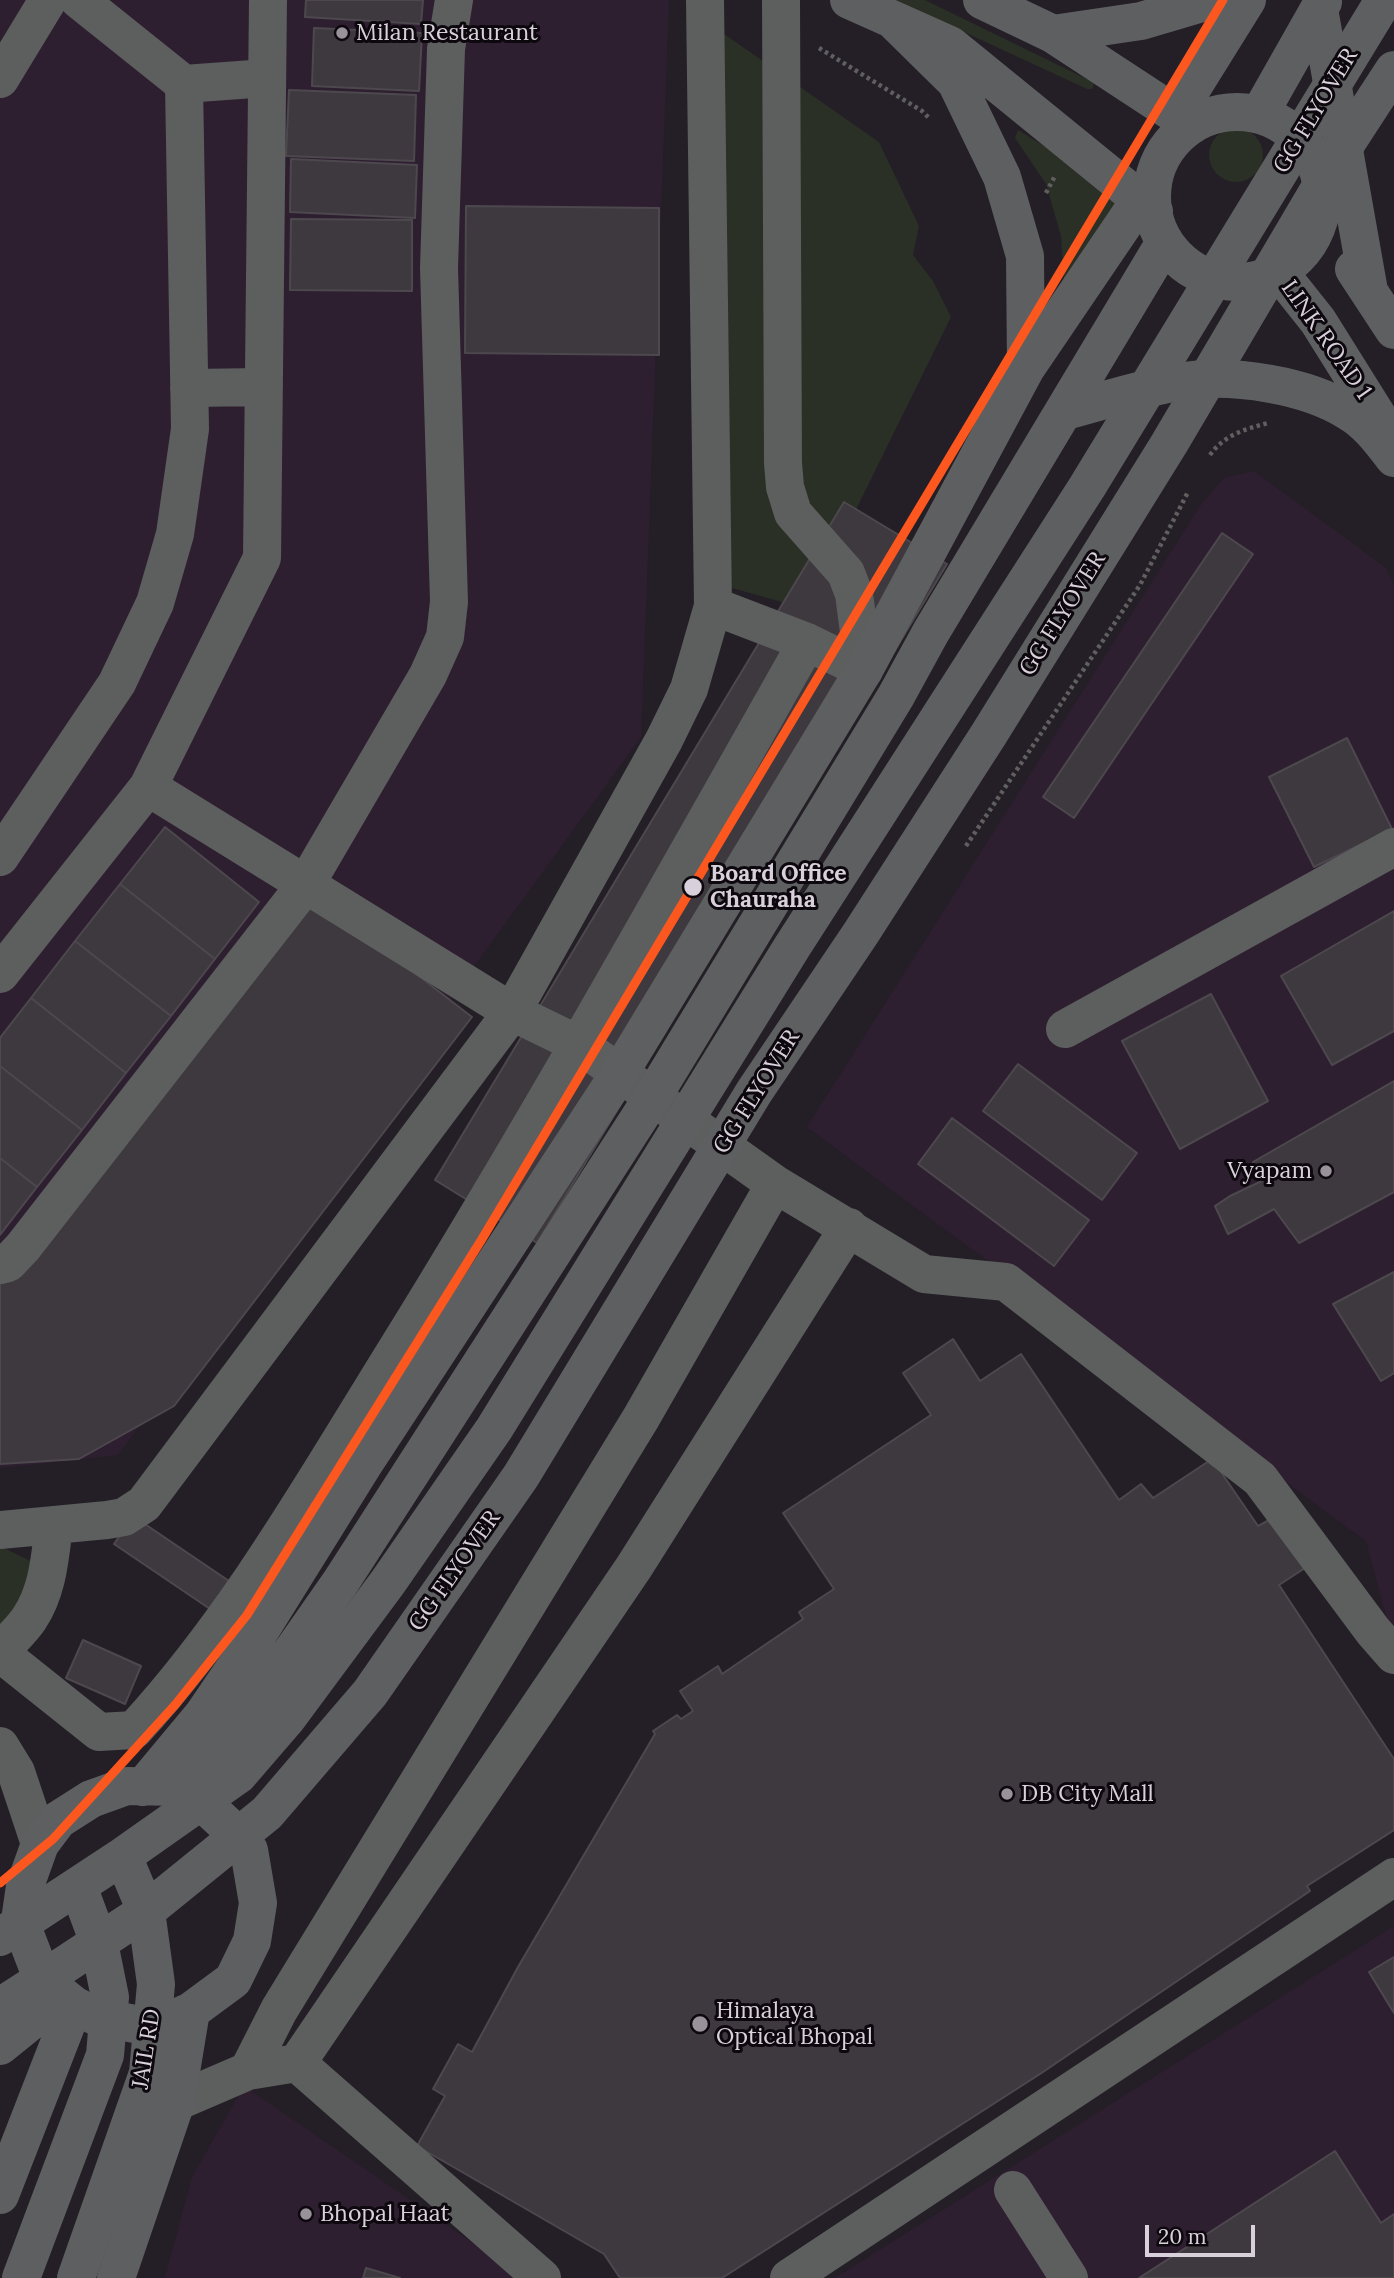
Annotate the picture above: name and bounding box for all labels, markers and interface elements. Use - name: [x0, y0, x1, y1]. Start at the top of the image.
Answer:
- place label: Milan Restaurant: [356, 19, 538, 47]
- marker: Milan Restaurant: [334, 25, 350, 41]
- street label: GG FLYOVER: [1268, 44, 1364, 178]
- street label: LINK ROAD 1: [1275, 275, 1377, 405]
- street label: GG FLYOVER: [1014, 547, 1112, 681]
- place label: Board Office Chauraha: [710, 860, 847, 914]
- marker: Board Office Chauraha: [682, 876, 704, 898]
- street label: GG FLYOVER: [708, 1025, 806, 1159]
- place label: Vyapam: [1227, 1157, 1312, 1185]
- marker: Vyapam: [1318, 1163, 1334, 1179]
- street label: GG FLYOVER: [403, 1505, 507, 1637]
- place label: DB City Mall: [1021, 1780, 1154, 1808]
- marker: DB City Mall: [999, 1786, 1015, 1802]
- place label: Himalaya Optical Bhopal: [716, 1997, 873, 2051]
- street label: JAIL RD: [127, 2007, 167, 2091]
- marker: Himalaya Optical Bhopal: [690, 2014, 710, 2034]
- place label: Bhopal Haat: [320, 2200, 449, 2228]
- marker: Bhopal Haat: [298, 2206, 314, 2222]
- scale bar: [1149, 2212, 1259, 2256]
- text: 20 m: [1158, 2223, 1207, 2250]

